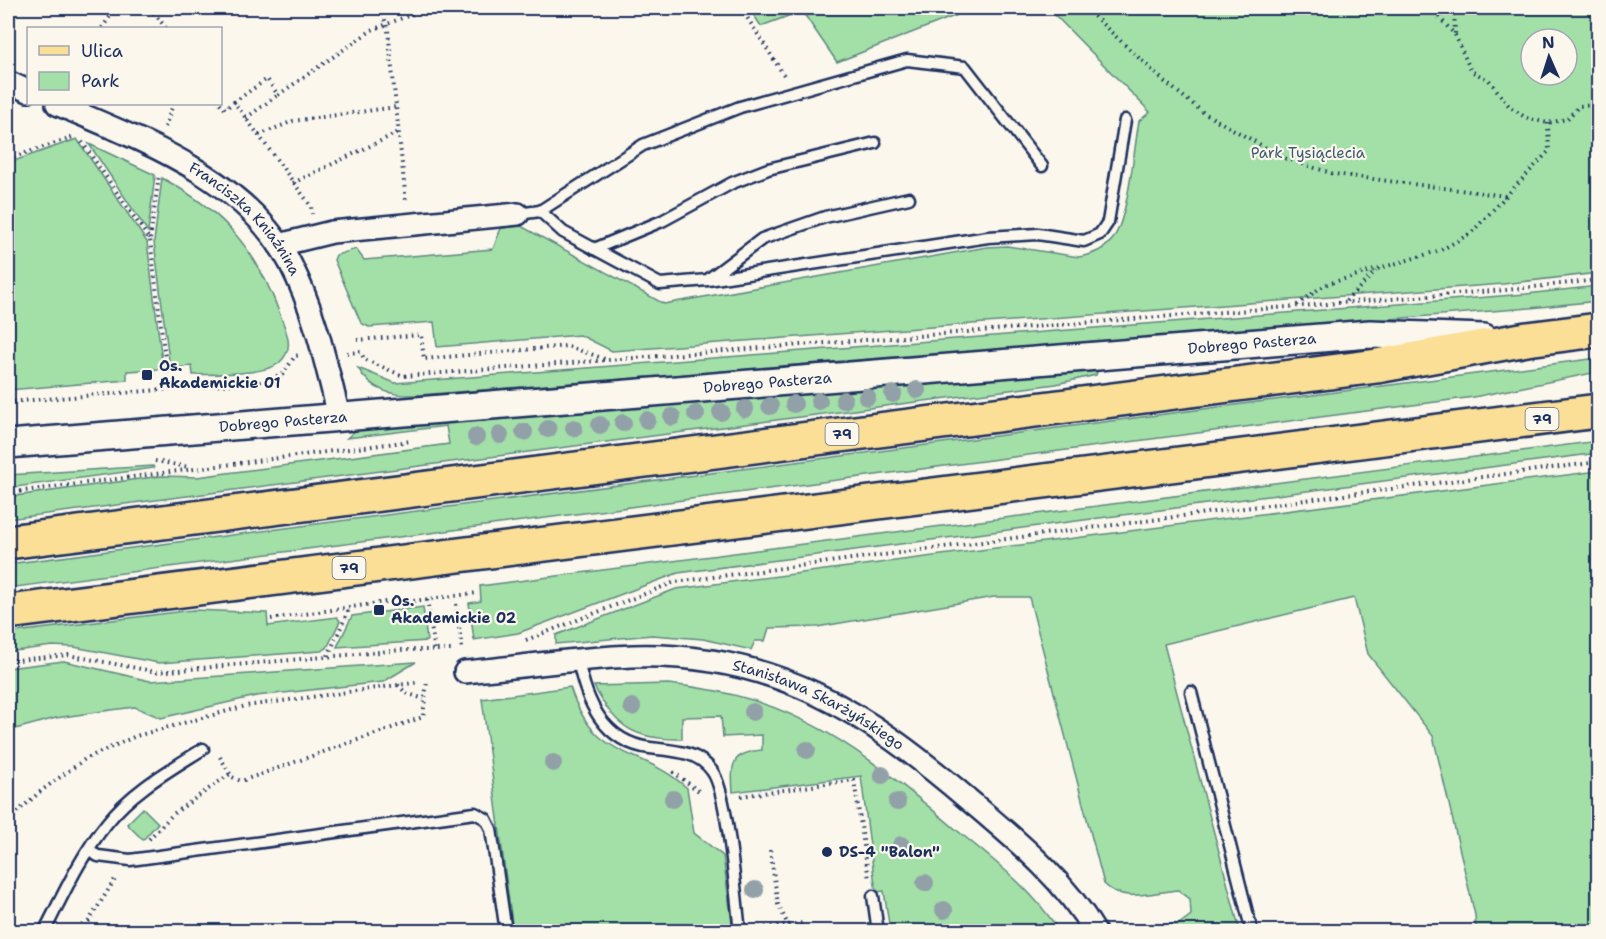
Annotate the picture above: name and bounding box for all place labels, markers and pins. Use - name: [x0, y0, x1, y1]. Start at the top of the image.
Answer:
- place label: Os. Akademickie 01: [159, 356, 281, 393]
- marker: Os. Akademickie 01: [140, 368, 154, 382]
- place label: Os. Akademickie 02: [391, 591, 517, 628]
- marker: Os. Akademickie 02: [372, 603, 386, 617]
- place label: DS-4 "Balon": [839, 842, 940, 862]
- marker: DS-4 "Balon": [820, 845, 834, 859]

